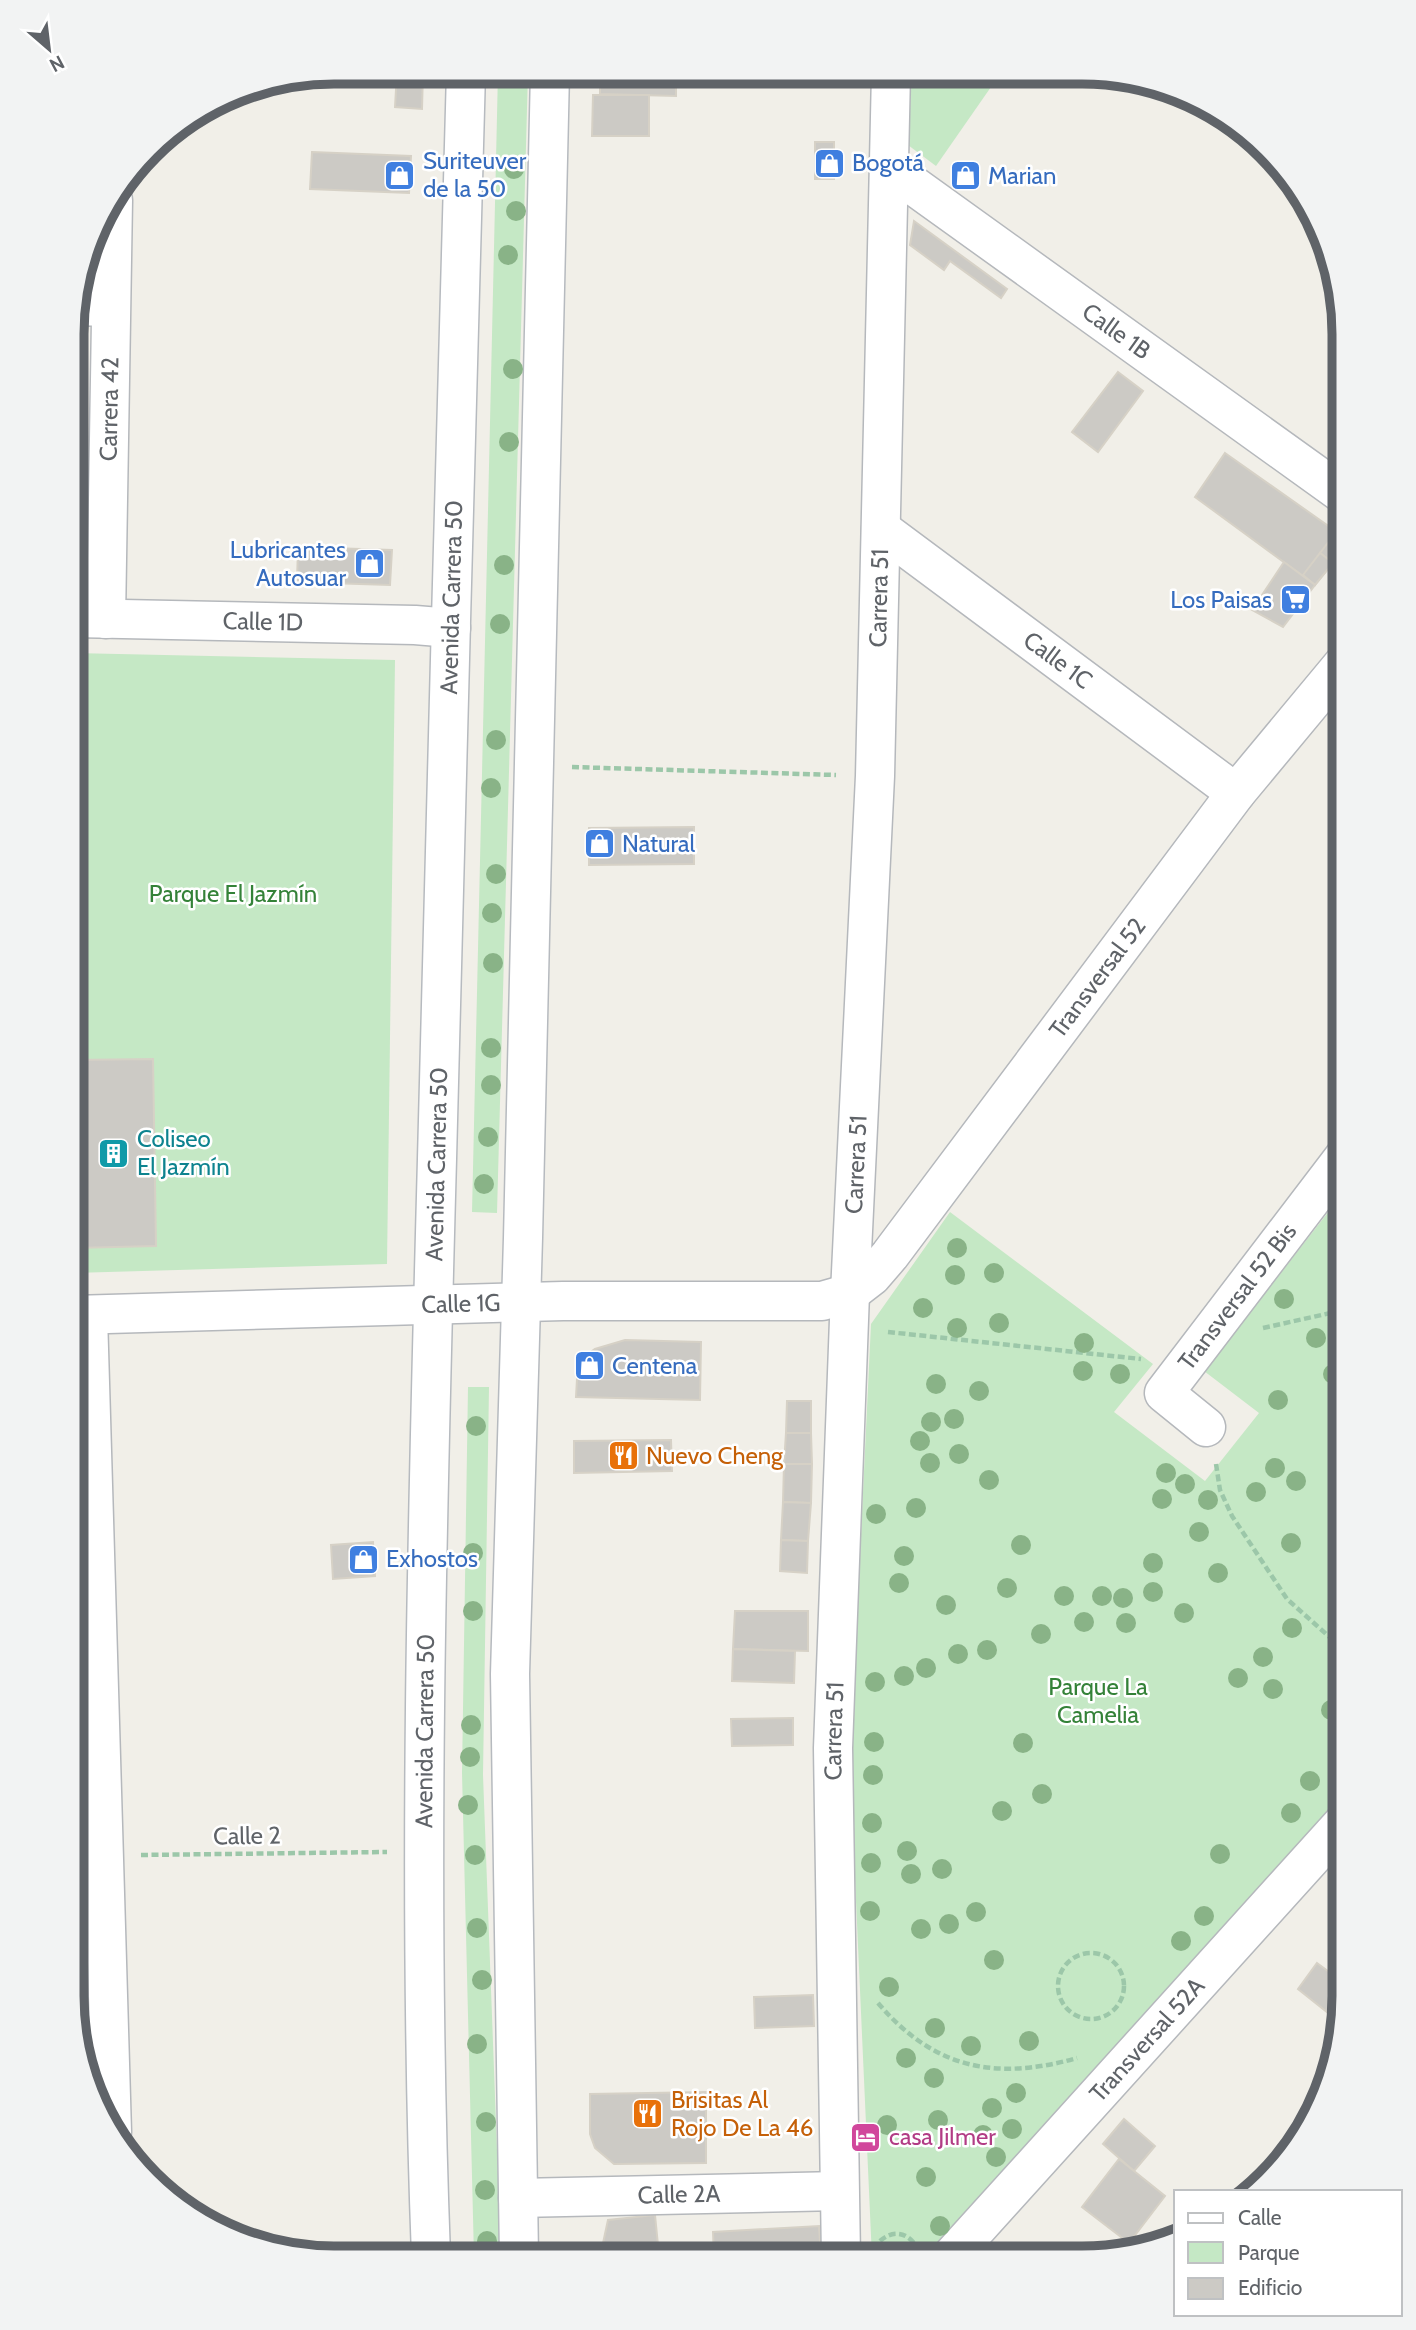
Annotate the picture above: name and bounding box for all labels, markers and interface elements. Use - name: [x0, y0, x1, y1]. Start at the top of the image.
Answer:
- north arrow: [14, 14, 84, 84]
- text: N: [45, 50, 68, 77]
- place label: Suriteuver de la 50: [423, 146, 527, 203]
- shop icon: Bogotá: [812, 146, 846, 180]
- place label: Bogotá: [852, 148, 925, 177]
- shop icon: Suriteuver de la 50: [383, 158, 417, 192]
- shop icon: Marian: [948, 159, 982, 193]
- place label: Marian: [988, 161, 1056, 190]
- street label: Calle 1B: [1077, 297, 1157, 365]
- street label: Carrera 42: [94, 357, 124, 461]
- street label: Avenida Carrera 50: [434, 500, 468, 695]
- place label: Lubricantes Autosuar: [230, 535, 346, 592]
- shop icon: Lubricantes Autosuar: [352, 547, 386, 581]
- street label: Carrera 51: [863, 548, 894, 648]
- supermarket icon: Los Paisas: [1278, 583, 1312, 617]
- place label: Los Paisas: [1170, 585, 1272, 614]
- street label: Calle 1D: [222, 606, 304, 637]
- street label: Calle 1C: [1018, 625, 1098, 695]
- shop icon: Natural: [582, 827, 616, 861]
- place label: Natural: [622, 829, 696, 858]
- park label: Parque El Jazmín: [149, 879, 317, 908]
- street label: Transversal 52: [1043, 912, 1151, 1043]
- street label: Avenida Carrera 50: [419, 1067, 453, 1262]
- street label: Carrera 51: [839, 1115, 873, 1214]
- place label: Coliseo El Jazmín: [137, 1124, 230, 1181]
- building icon: Coliseo El Jazmín: [97, 1136, 131, 1170]
- street label: Transversal 52 Bis: [1172, 1217, 1302, 1376]
- street label: Calle 1G: [421, 1288, 501, 1319]
- shop icon: Centena: [572, 1349, 606, 1383]
- place label: Centena: [612, 1351, 698, 1380]
- restaurant icon: Nuevo Cheng: [606, 1439, 640, 1473]
- place label: Nuevo Cheng: [646, 1441, 784, 1470]
- shop icon: Exhostos: [346, 1542, 380, 1576]
- place label: Exhostos: [386, 1544, 478, 1573]
- street label: Avenida Carrera 50: [409, 1634, 440, 1828]
- park label: Parque La Camelia: [1048, 1672, 1148, 1729]
- street label: Carrera 51: [818, 1681, 849, 1781]
- street label: Calle 2: [213, 1820, 281, 1851]
- street label: Transversal 52A: [1083, 1971, 1210, 2108]
- place label: Brisitas Al Rojo De La 46: [671, 2085, 813, 2142]
- restaurant icon: Brisitas Al Rojo De La 46: [631, 2097, 665, 2131]
- hotel icon: casa Jilmer: [849, 2120, 883, 2154]
- place label: casa Jilmer: [889, 2122, 996, 2151]
- street label: Calle 2A: [637, 2179, 721, 2209]
- legend: [1174, 2190, 1402, 2316]
- text: Calle: [1238, 2205, 1282, 2230]
- text: Parque: [1238, 2240, 1300, 2265]
- text: Edificio: [1238, 2275, 1302, 2300]

